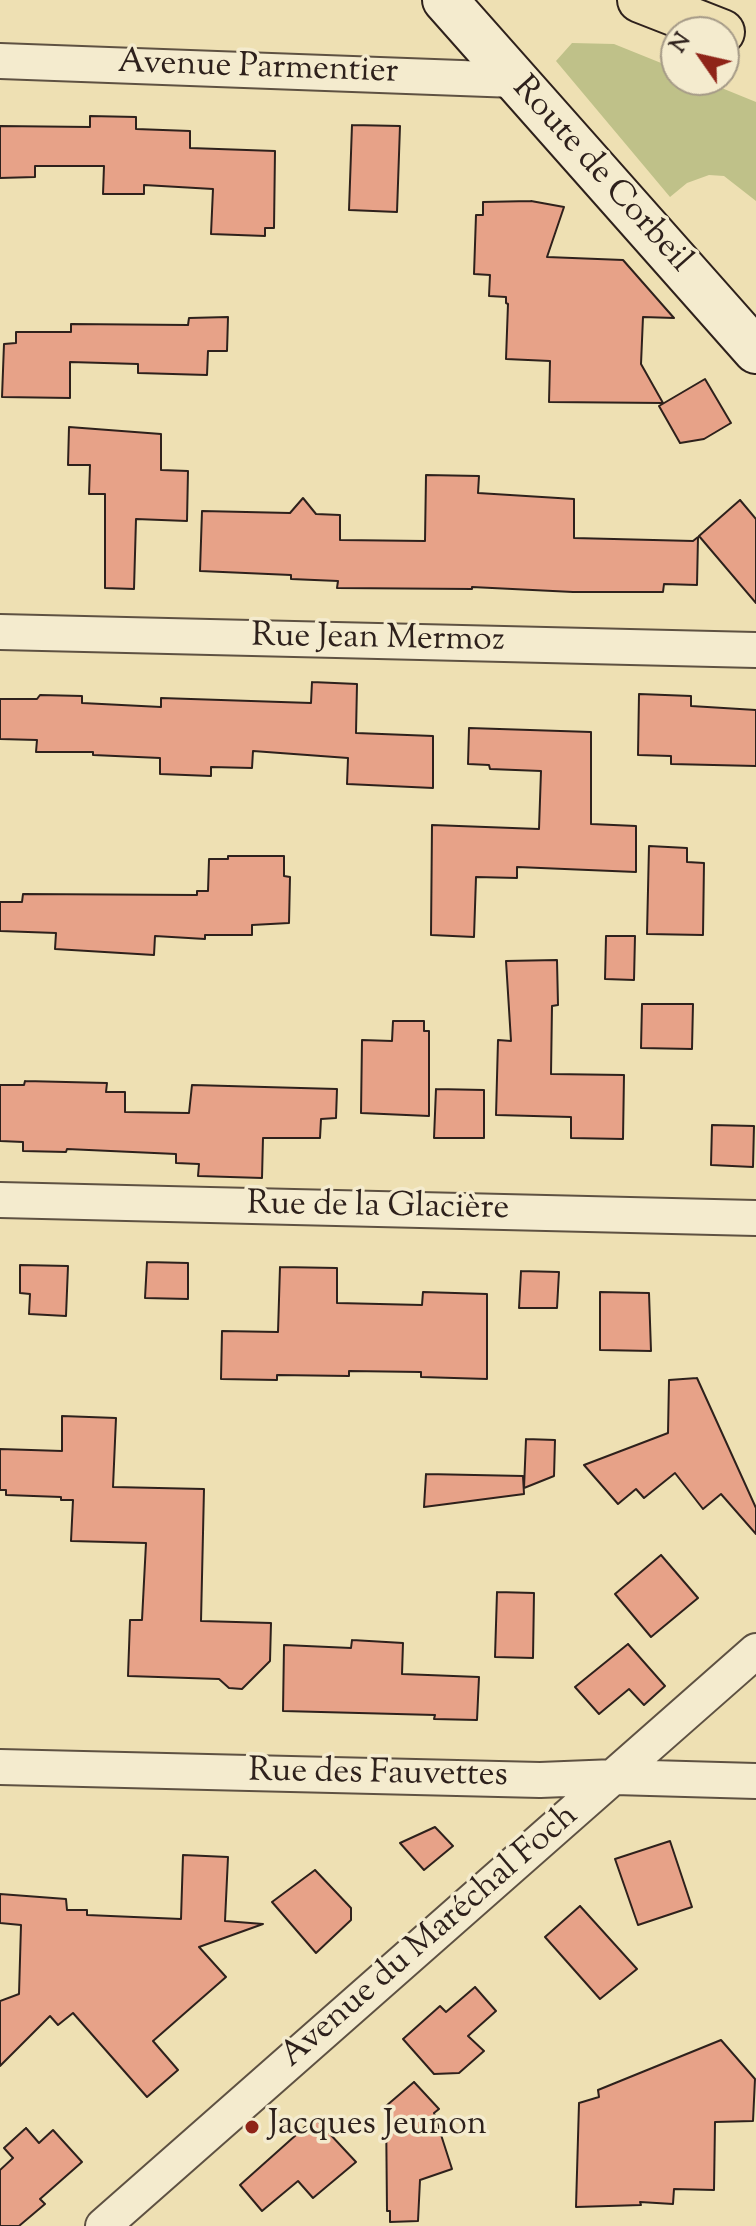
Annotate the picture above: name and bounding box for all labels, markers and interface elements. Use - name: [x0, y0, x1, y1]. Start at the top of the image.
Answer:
- north arrow: [660, 16, 740, 96]
- text: N: [664, 27, 700, 60]
- street label: Avenue Parmentier: [117, 45, 399, 95]
- street label: Route de Corbeil: [501, 70, 699, 282]
- street label: Rue Jean Mermoz: [251, 618, 505, 664]
- street label: Rue de la Glacière: [247, 1186, 509, 1232]
- street label: Rue des Fauvettes: [248, 1753, 508, 1799]
- street label: Avenue du Maréchal Foch: [274, 1798, 588, 2078]
- place label: Jacques Jeunon: [268, 2107, 487, 2147]
- marker: Jacques Jeunon: [243, 2118, 261, 2136]

